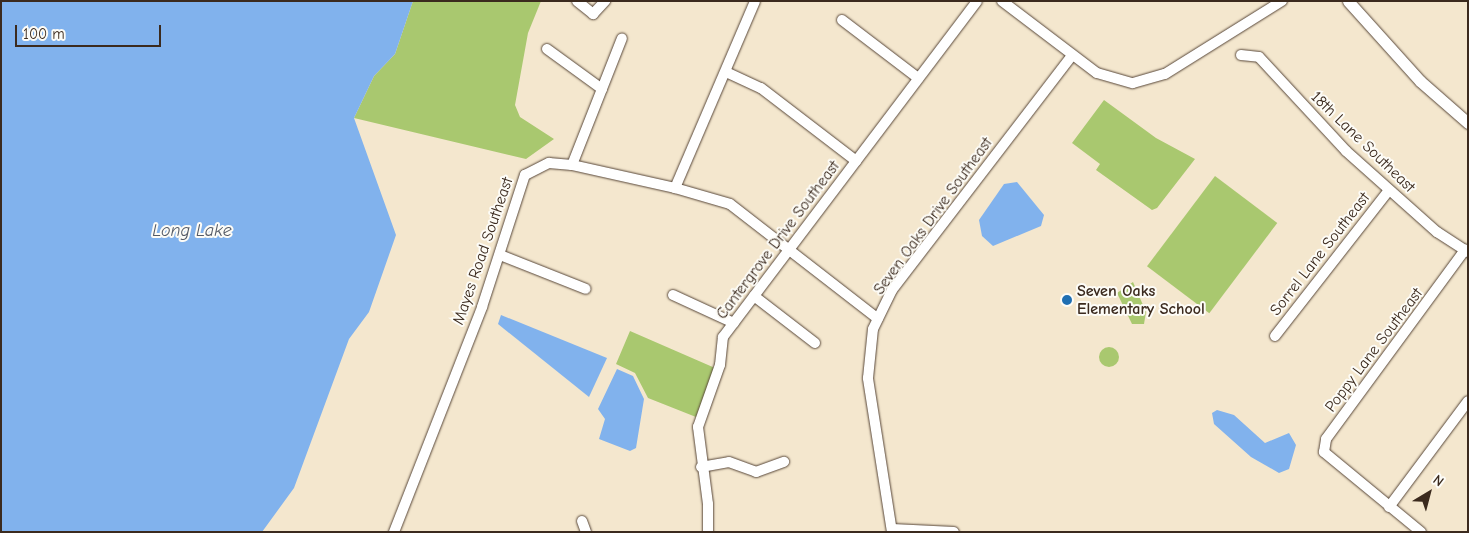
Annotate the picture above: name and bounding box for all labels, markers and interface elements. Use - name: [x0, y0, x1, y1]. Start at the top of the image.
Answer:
- scale bar: [18, 15, 164, 47]
- text: 100 m: [23, 25, 65, 43]
- street label: 18th Lane Southeast: [1307, 87, 1419, 197]
- street label: Seven Oaks Drive Southeast: [870, 134, 996, 298]
- street label: Cantergrove Drive Southeast: [712, 157, 844, 323]
- street label: Mayes Road Southeast: [449, 175, 517, 327]
- street label: Sorrel Lane Southeast: [1266, 189, 1374, 319]
- water label: Long Lake: [152, 220, 232, 242]
- place label: Seven Oaks Elementary School: [1077, 281, 1205, 319]
- street label: Poppy Lane Southeast: [1321, 284, 1427, 416]
- marker: Seven Oaks Elementary School: [1061, 294, 1073, 306]
- north arrow: [1404, 468, 1454, 518]
- text: N: [1430, 471, 1447, 490]

